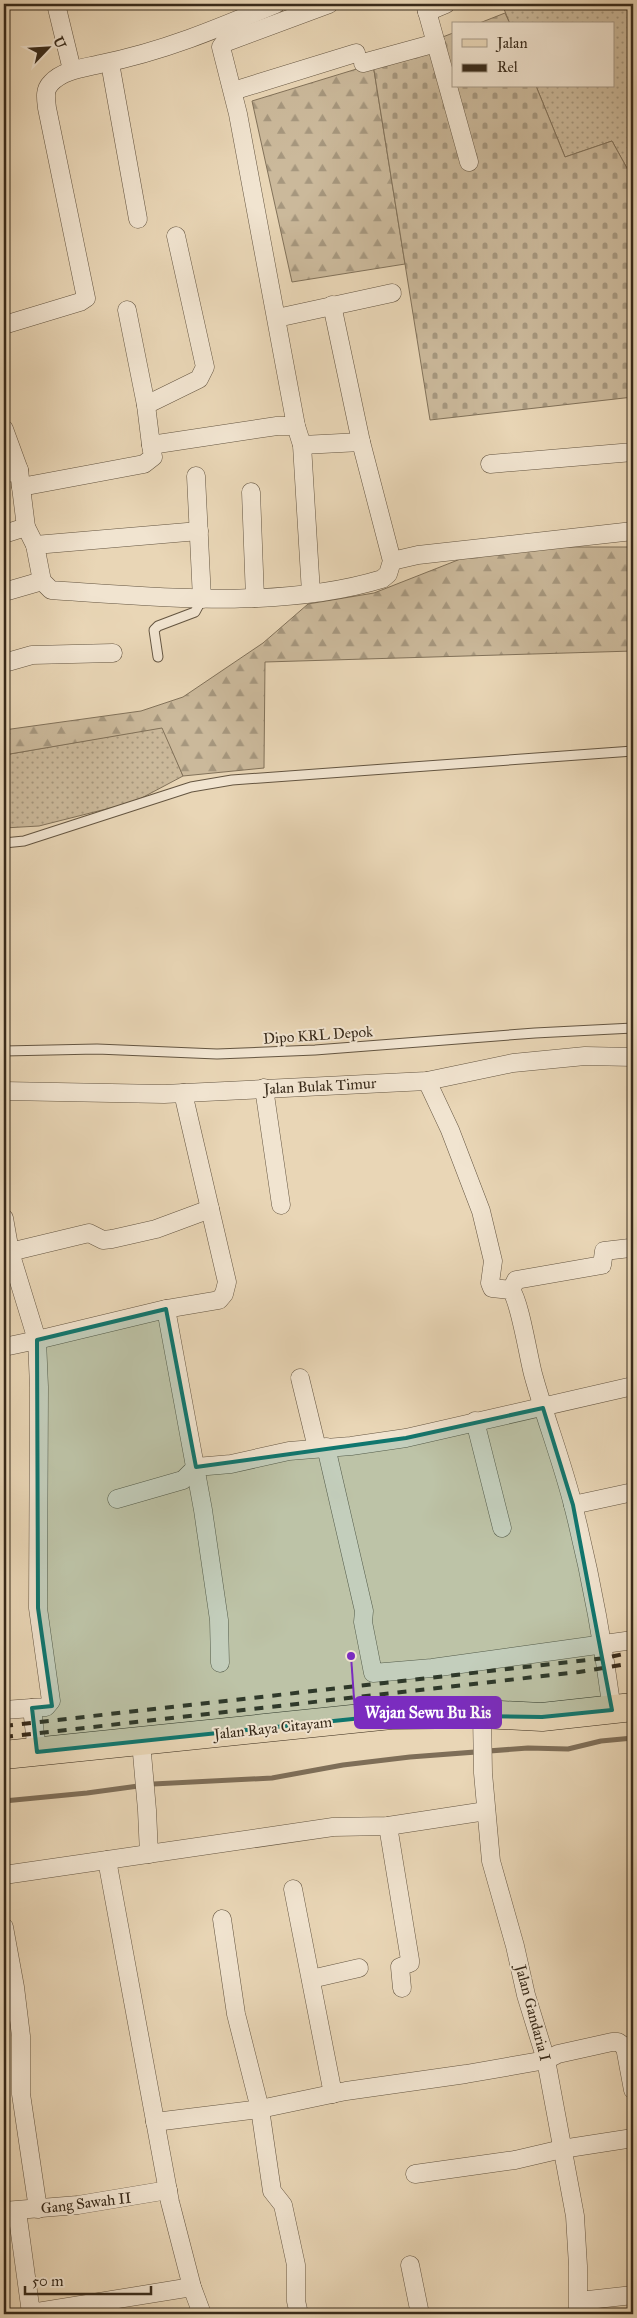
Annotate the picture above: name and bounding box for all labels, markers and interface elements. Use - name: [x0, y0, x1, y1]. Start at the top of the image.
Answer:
- north arrow: [22, 22, 72, 72]
- legend: [452, 22, 614, 88]
- text: U: [49, 34, 70, 52]
- text: Jalan: [495, 34, 528, 53]
- text: Rel: [497, 58, 519, 76]
- street label: Dipo KRL Depok: [262, 1022, 374, 1048]
- street label: Jalan Bulak Timur: [261, 1074, 377, 1099]
- callout: Wajan Sewu Bu Ris: [355, 1697, 501, 1728]
- text: Wajan Sewu Bu Ris: [365, 1703, 491, 1723]
- street label: Jalan Raya Citayam: [211, 1713, 333, 1744]
- street label: Jalan Gandaria I: [510, 1961, 554, 2063]
- street label: Gang Sawah II: [40, 2189, 132, 2217]
- scale bar: [25, 2263, 151, 2295]
- text: 50 m: [32, 2272, 64, 2290]

